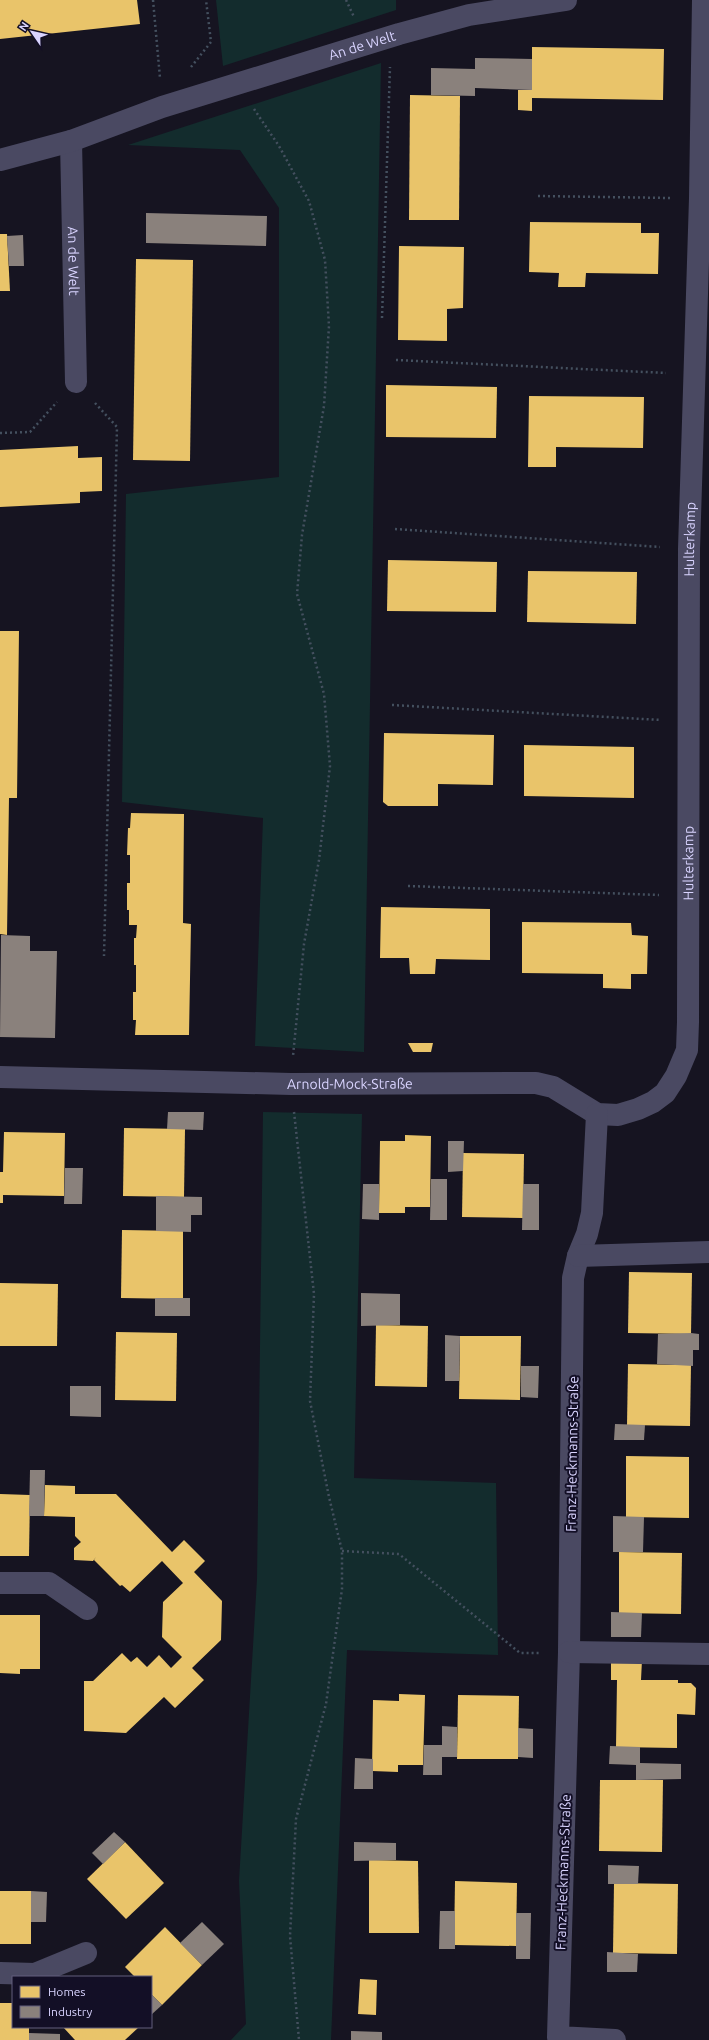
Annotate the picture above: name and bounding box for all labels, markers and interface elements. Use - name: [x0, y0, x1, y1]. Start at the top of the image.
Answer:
- north arrow: [12, 12, 52, 52]
- text: N: [16, 20, 31, 33]
- street label: An de Welt: [327, 27, 398, 63]
- street label: An de Welt: [65, 226, 82, 296]
- street label: Hulterkamp: [681, 502, 698, 576]
- street label: Hulterkamp: [680, 826, 696, 900]
- street label: Arnold-Mock-Straße: [287, 1076, 413, 1092]
- street label: Franz-Heckmanns-Straße: [563, 1376, 581, 1532]
- street label: Franz-Heckmanns-Straße: [552, 1794, 574, 1950]
- legend: [12, 1976, 152, 2028]
- text: Homes: [48, 1985, 86, 1998]
- text: Industry: [48, 2005, 93, 2018]

